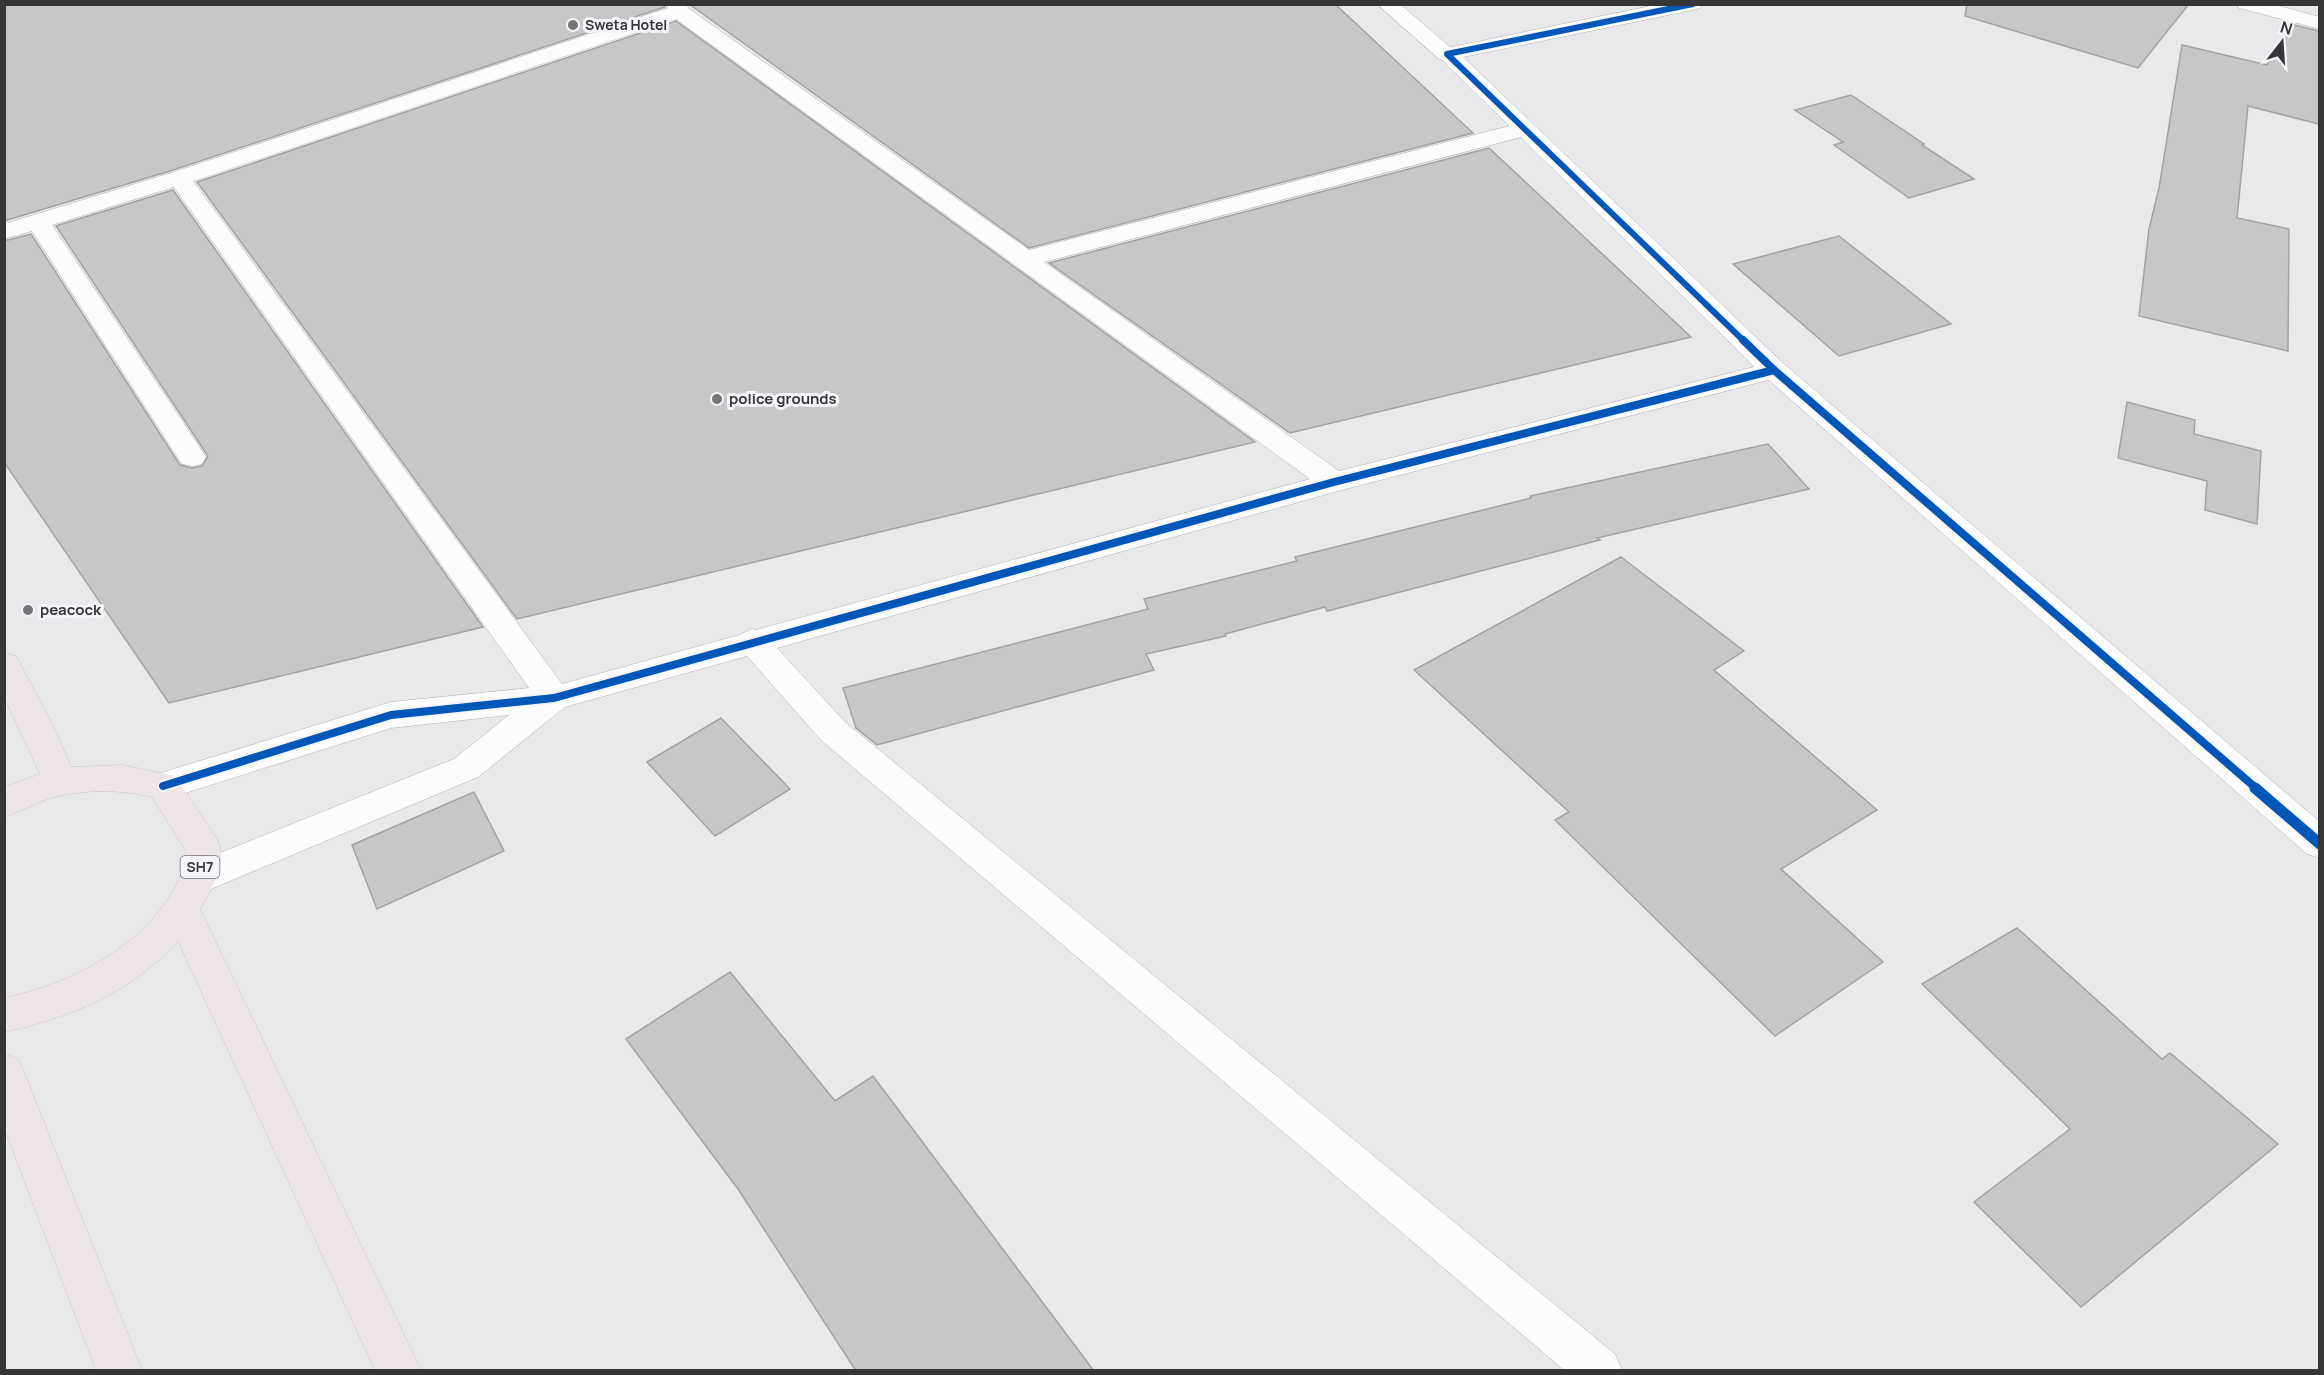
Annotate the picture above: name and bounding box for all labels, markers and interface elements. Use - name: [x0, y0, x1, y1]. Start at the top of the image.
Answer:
- north arrow: [2252, 12, 2312, 72]
- place label: Sweta Hotel: [585, 15, 667, 34]
- text: N: [2278, 15, 2295, 40]
- marker: Sweta Hotel: [566, 18, 580, 32]
- place label: police grounds: [729, 388, 837, 409]
- marker: police grounds: [710, 392, 724, 406]
- place label: peacock: [40, 599, 102, 620]
- marker: peacock: [21, 603, 35, 617]
- road number: SH7: [180, 856, 220, 878]

